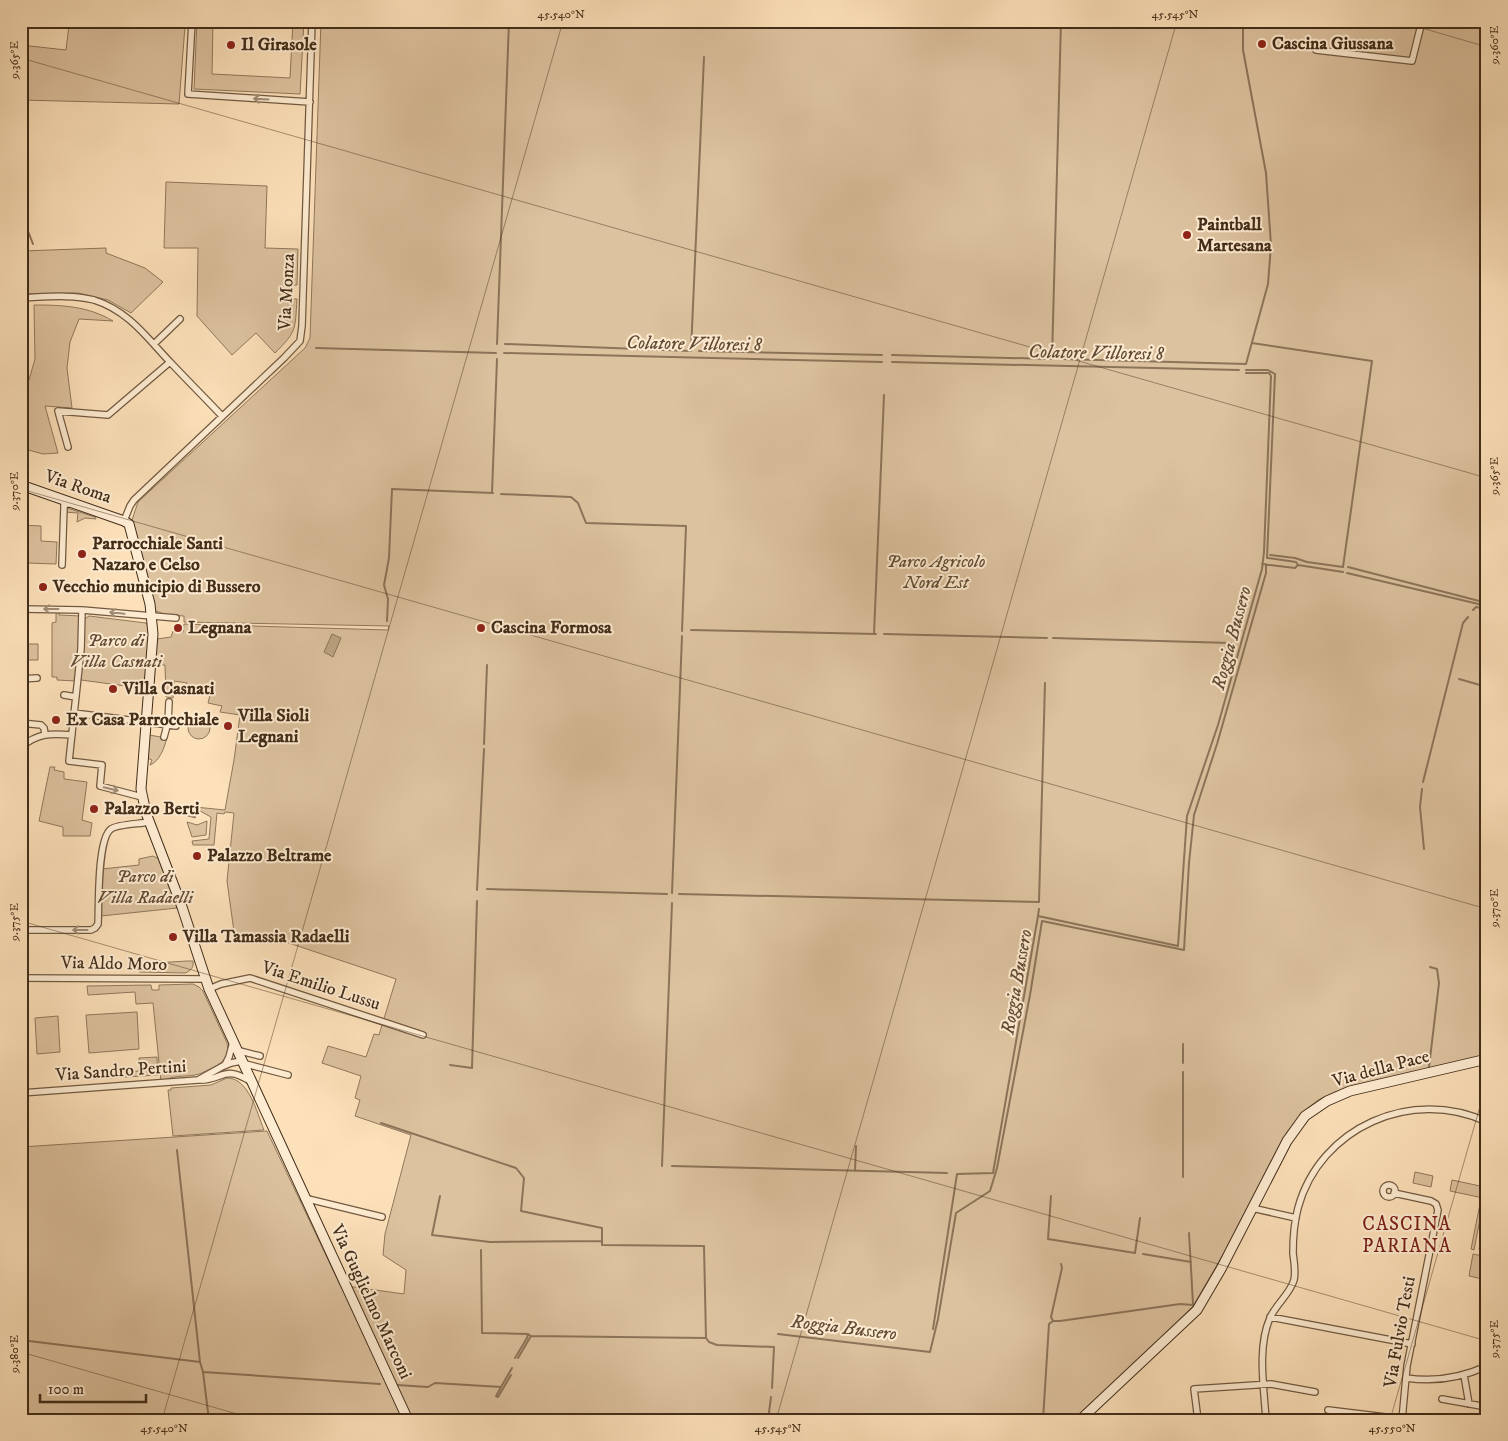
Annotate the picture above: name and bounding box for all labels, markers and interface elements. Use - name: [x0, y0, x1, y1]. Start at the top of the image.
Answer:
- text: 45.540°N: [537, 7, 585, 22]
- text: 45.545°N: [1152, 7, 1199, 22]
- text: 9.360°E: [1487, 25, 1502, 65]
- place label: Cascina Giussana: [1272, 33, 1394, 55]
- place label: Il Girasole: [241, 34, 317, 56]
- marker: Cascina Giussana: [1256, 38, 1268, 50]
- marker: Il Girasole: [225, 39, 237, 51]
- text: 9.365°E: [7, 41, 22, 80]
- one-way arrow: [253, 94, 269, 103]
- place label: Paintball Martesana: [1197, 214, 1272, 257]
- marker: Paintball Martesana: [1181, 229, 1193, 241]
- street label: Via Monza: [274, 253, 300, 332]
- water label: Colatore Villoresi 8: [626, 331, 763, 357]
- water label: Colatore Villoresi 8: [1028, 340, 1165, 366]
- text: 9.365°E: [1487, 457, 1502, 496]
- street label: Via Roma: [41, 465, 115, 509]
- text: 9.370°E: [7, 471, 22, 511]
- place label: Parrocchiale Santi Nazaro e Celso: [92, 533, 223, 576]
- marker: Parrocchiale Santi Nazaro e Celso: [76, 548, 88, 560]
- park label: Parco Agricolo Nord Est: [887, 551, 986, 594]
- place label: Vecchio municipio di Bussero: [52, 576, 261, 598]
- marker: Vecchio municipio di Bussero: [37, 581, 49, 593]
- water label: Roggia Bussero: [1207, 584, 1257, 693]
- one-way arrow: [44, 604, 60, 614]
- one-way arrow: [109, 608, 125, 618]
- place label: Legnana: [188, 617, 252, 639]
- place label: Cascina Formosa: [491, 617, 612, 639]
- marker: Legnana: [172, 622, 184, 634]
- marker: Cascina Formosa: [475, 622, 487, 634]
- park label: Parco di Villa Casnati: [70, 630, 163, 673]
- place label: Villa Casnati: [122, 678, 215, 700]
- marker: Villa Casnati: [107, 683, 119, 695]
- place label: Villa Sioli Legnani: [237, 705, 309, 748]
- place label: Ex Casa Parrocchiale: [66, 709, 219, 731]
- marker: Ex Casa Parrocchiale: [50, 714, 62, 726]
- marker: Villa Sioli Legnani: [222, 720, 234, 732]
- one-way arrow: [103, 785, 119, 794]
- place label: Palazzo Berti: [104, 798, 200, 820]
- marker: Palazzo Berti: [88, 803, 100, 815]
- place label: Palazzo Beltrame: [207, 845, 332, 867]
- marker: Palazzo Beltrame: [191, 850, 203, 862]
- park label: Parco di Villa Radaelli: [97, 866, 194, 909]
- text: 9.370°E: [1487, 888, 1502, 928]
- text: 9.375°E: [7, 903, 22, 942]
- one-way arrow: [72, 925, 88, 935]
- place label: Villa Tamassia Radaelli: [182, 926, 350, 948]
- water label: Roggia Bussero: [996, 928, 1038, 1037]
- marker: Villa Tamassia Radaelli: [167, 931, 179, 943]
- street label: Via Aldo Moro: [60, 952, 168, 976]
- street label: Via Emilio Lussu: [258, 956, 383, 1016]
- street label: Via della Pace: [1329, 1046, 1432, 1093]
- street label: Via Sandro Pertini: [54, 1055, 187, 1087]
- district label: CASCINA PARIANA: [1362, 1213, 1452, 1258]
- street label: Via Guglielmo Marconi: [325, 1220, 416, 1383]
- street label: Via Fulvio Testi: [1379, 1275, 1421, 1390]
- water label: Roggia Bussero: [789, 1310, 898, 1346]
- text: 9.375°E: [1487, 1320, 1502, 1359]
- text: 9.380°E: [7, 1334, 22, 1374]
- scale bar: [40, 1371, 146, 1403]
- text: 100 m: [48, 1380, 84, 1399]
- text: 45.540°N: [140, 1421, 188, 1436]
- text: 45.545°N: [755, 1421, 802, 1436]
- text: 45.550°N: [1368, 1421, 1416, 1436]

